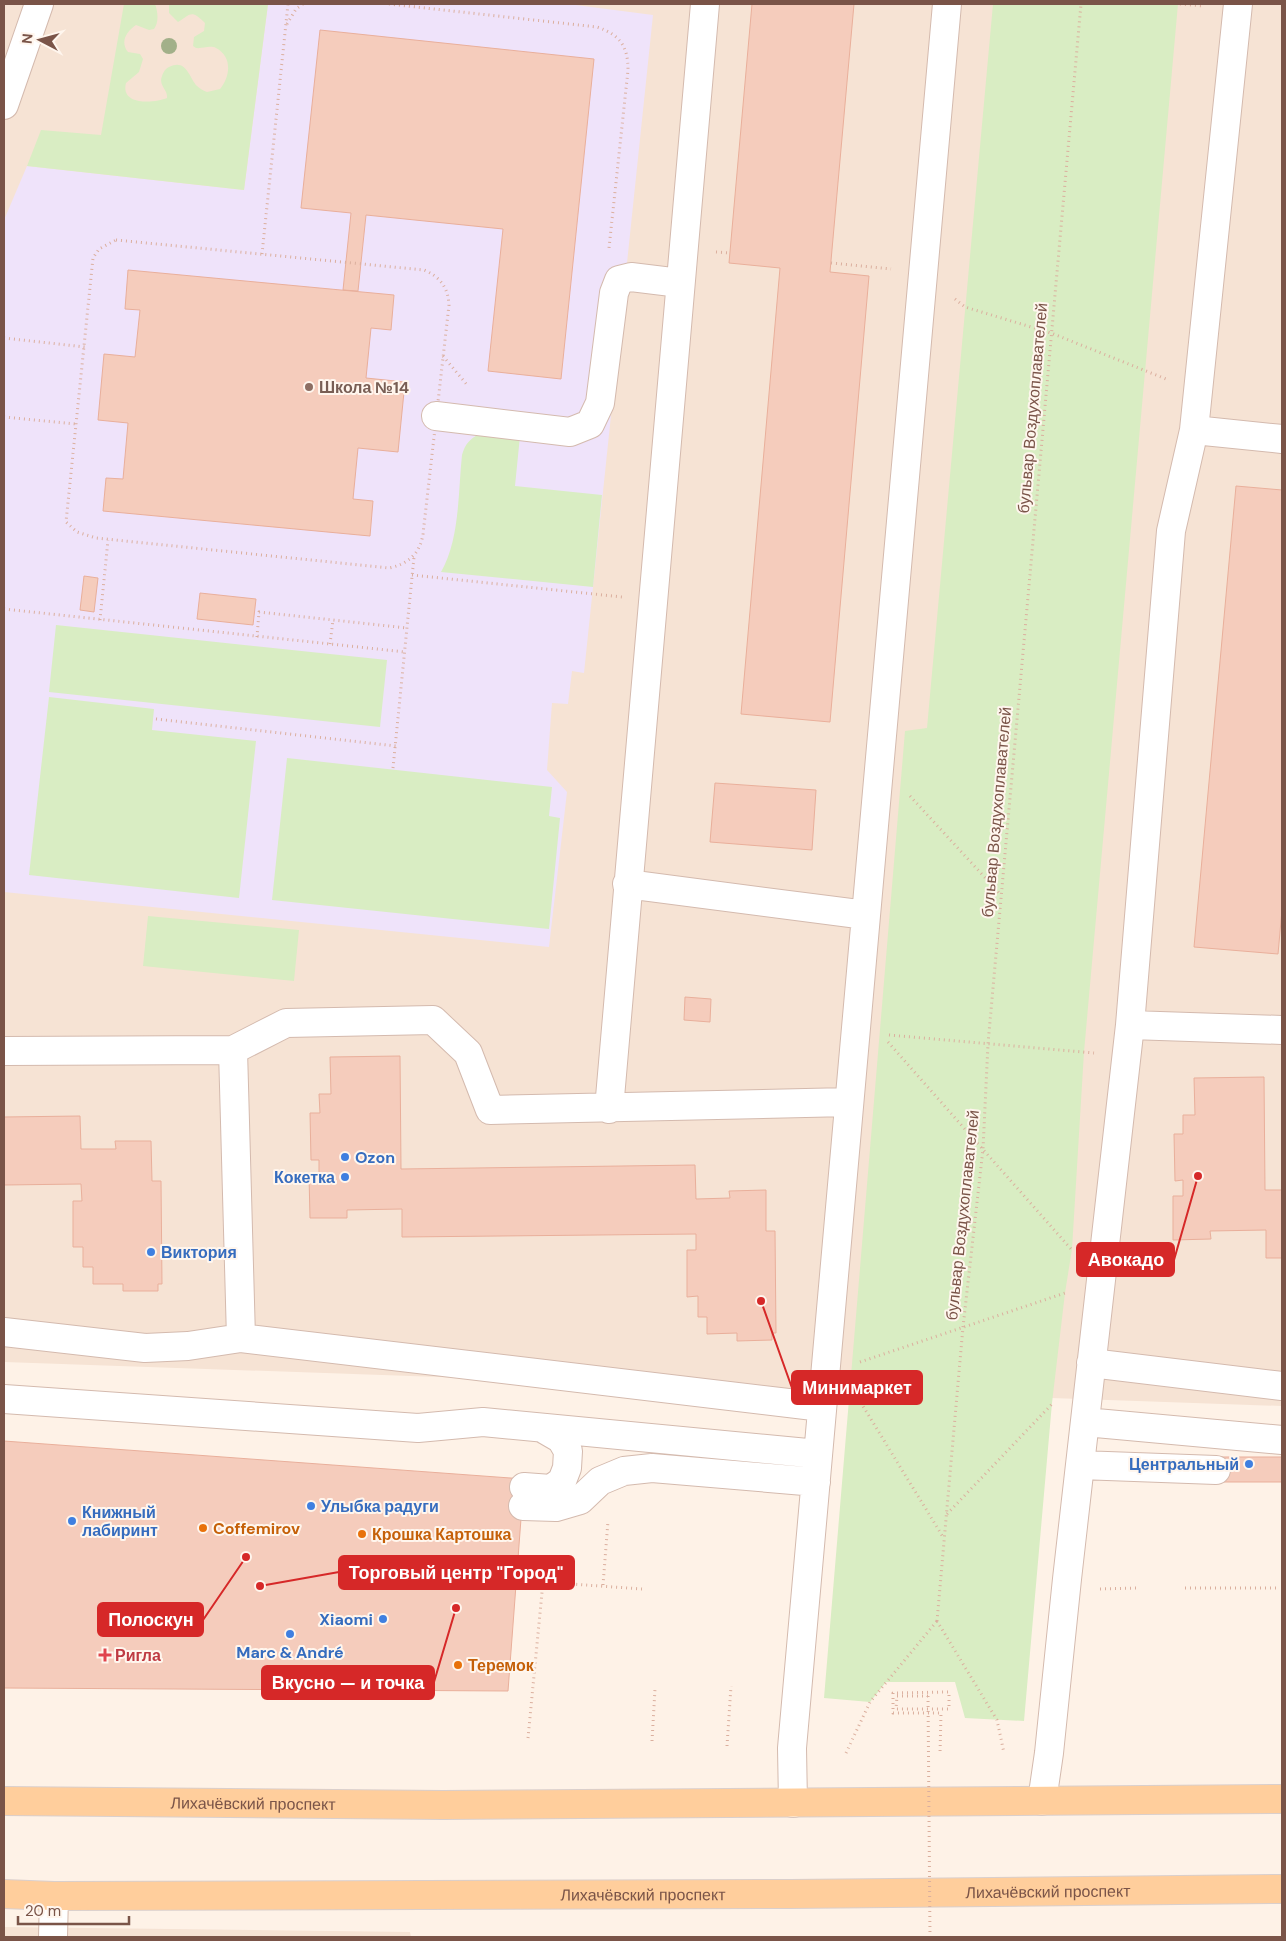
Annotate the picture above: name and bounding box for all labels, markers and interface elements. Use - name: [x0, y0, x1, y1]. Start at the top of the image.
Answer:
- north arrow: [15, 15, 65, 65]
- text: N: [18, 33, 37, 45]
- street label: бульвар Воздухоплавателей: [1013, 302, 1052, 514]
- place label: Школа №14: [319, 377, 409, 398]
- marker: Школа №14: [303, 381, 315, 393]
- street label: бульвар Воздухоплавателей: [977, 706, 1016, 918]
- street label: бульвар Воздухоплавателей: [941, 1109, 984, 1321]
- place label: Ozon: [355, 1147, 395, 1168]
- marker: Ozon: [339, 1151, 351, 1163]
- place label: Кокетка: [274, 1167, 335, 1188]
- marker: Кокетка: [339, 1171, 351, 1183]
- place label: Виктория: [161, 1242, 237, 1263]
- callout: Авокадо: [1077, 1243, 1174, 1276]
- marker: Виктория: [145, 1246, 157, 1258]
- text: Авокадо: [1088, 1248, 1164, 1272]
- callout: Минимаркет: [792, 1371, 922, 1404]
- text: Минимаркет: [802, 1376, 912, 1400]
- place label: Центральный: [1129, 1454, 1239, 1475]
- marker: Центральный: [1243, 1458, 1255, 1470]
- place label: Улыбка радуги: [321, 1496, 439, 1517]
- marker: Улыбка радуги: [305, 1500, 317, 1512]
- place label: Книжный лабиринт: [82, 1502, 158, 1541]
- marker: Книжный лабиринт: [66, 1515, 78, 1527]
- place label: Coffemirov: [213, 1518, 300, 1539]
- marker: Coffemirov: [197, 1522, 209, 1534]
- place label: Крошка Картошка: [372, 1524, 511, 1545]
- marker: Крошка Картошка: [356, 1528, 368, 1540]
- callout: Торговый центр "Город": [339, 1556, 574, 1589]
- text: Торговый центр "Город": [349, 1561, 563, 1585]
- callout: Полоскун: [98, 1603, 203, 1636]
- text: Полоскун: [108, 1608, 194, 1632]
- place label: Xiaomi: [319, 1609, 373, 1630]
- marker: Xiaomi: [377, 1613, 389, 1625]
- marker: Marc & André: [284, 1628, 296, 1640]
- place label: Marc & André: [236, 1642, 344, 1663]
- place label: Ригла: [115, 1645, 161, 1666]
- marker: Ригла: [99, 1649, 111, 1661]
- place label: Теремок: [468, 1655, 535, 1676]
- marker: Теремок: [452, 1659, 464, 1671]
- callout: Вкусно — и точка: [262, 1666, 434, 1699]
- text: Вкусно — и точка: [272, 1671, 425, 1695]
- street label: Лихачёвский проспект: [170, 1793, 336, 1815]
- street label: Лихачёвский проспект: [965, 1881, 1131, 1903]
- street label: Лихачёвский проспект: [560, 1884, 726, 1906]
- scale bar: [18, 1894, 129, 1926]
- text: 20 m: [25, 1901, 61, 1921]

